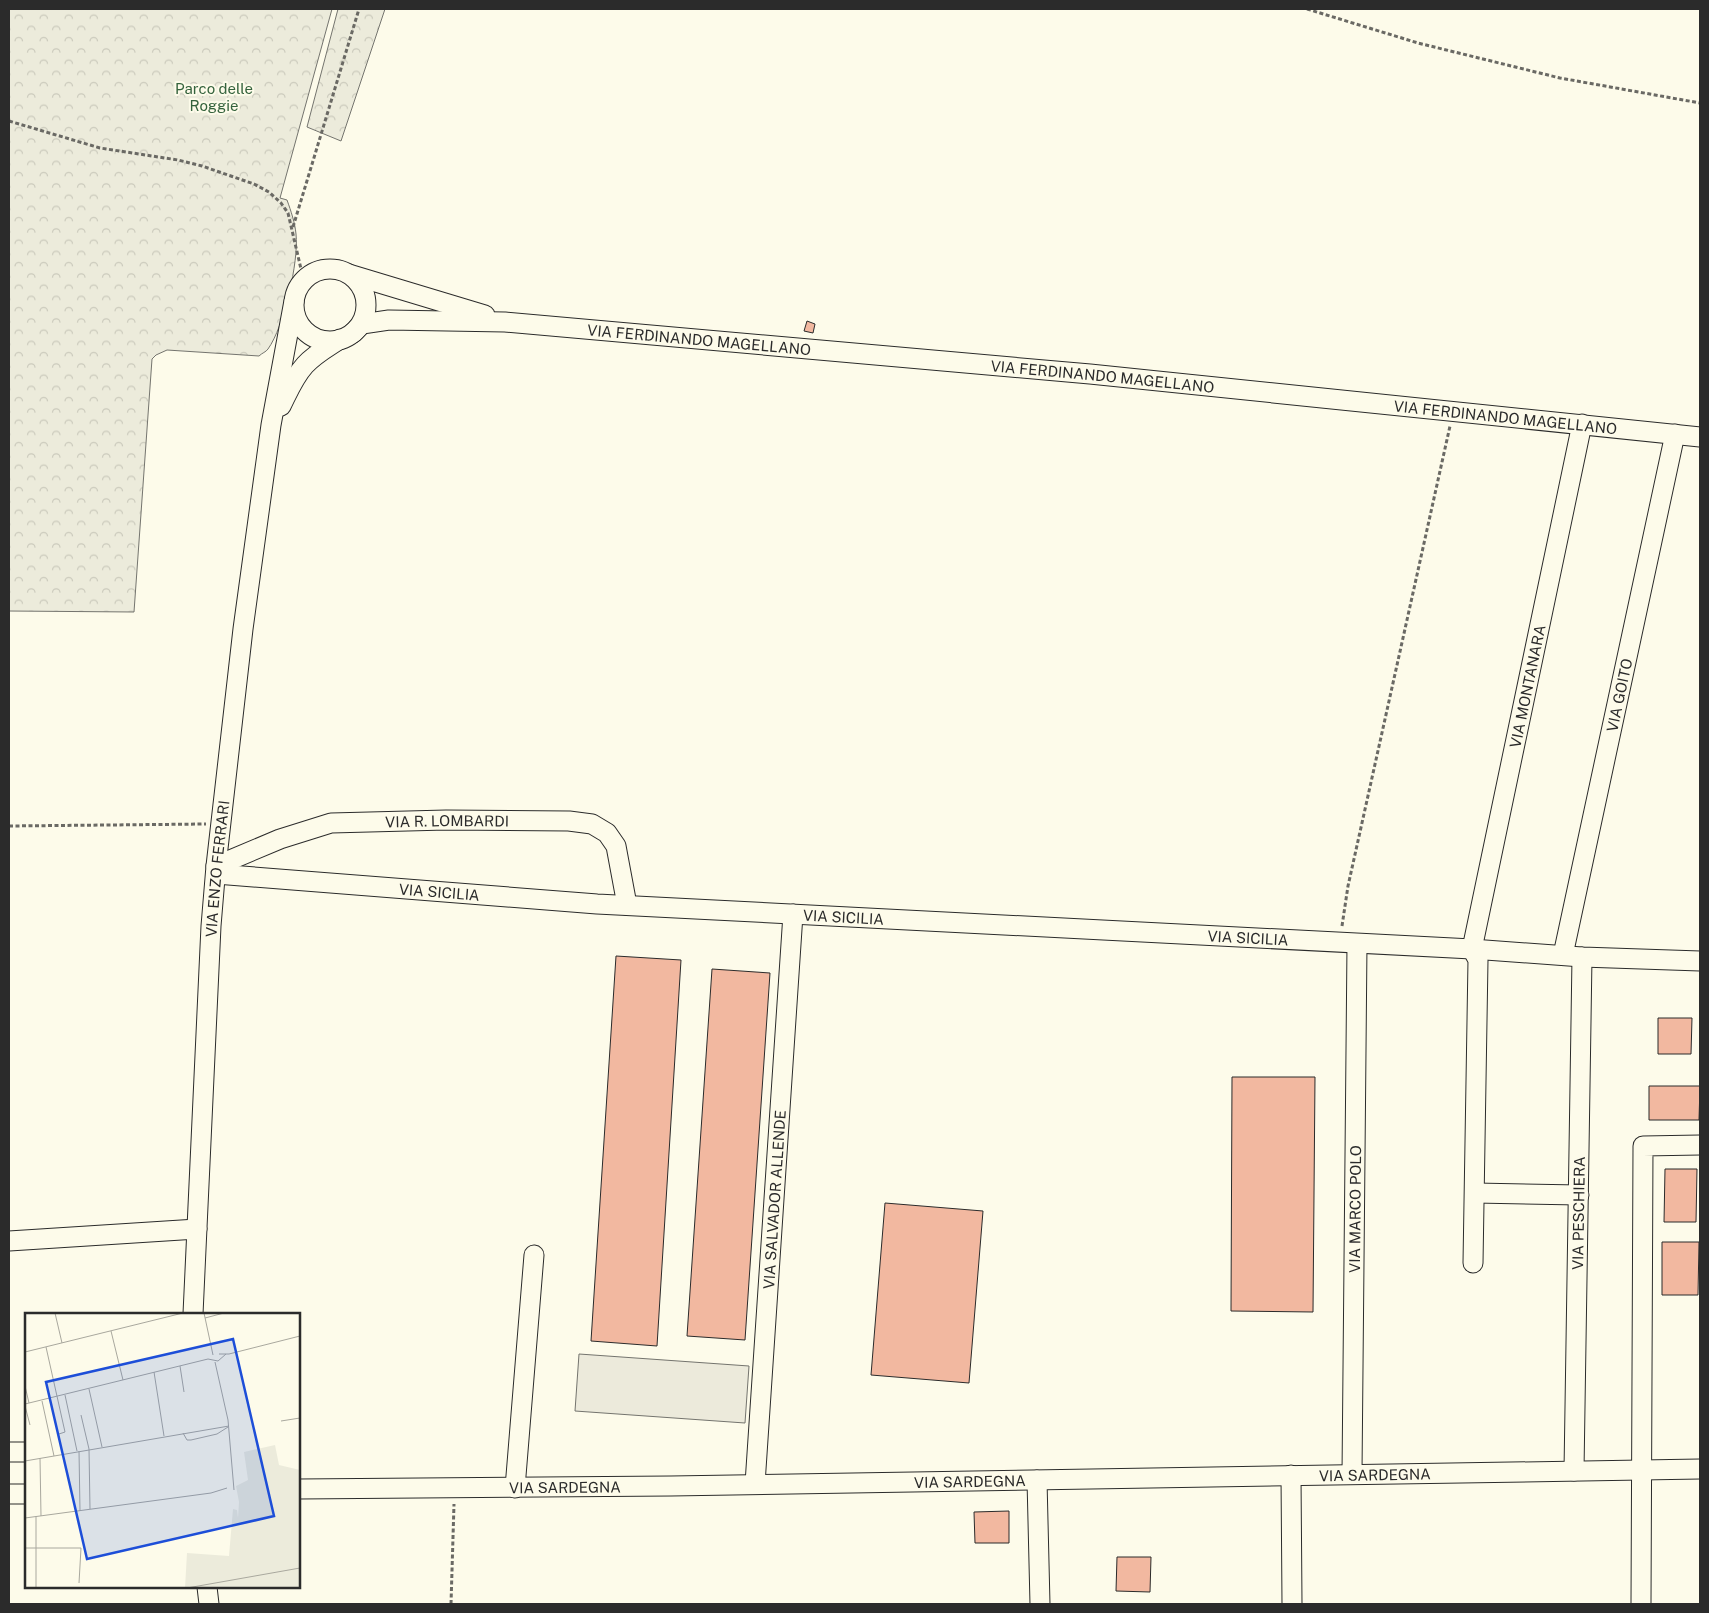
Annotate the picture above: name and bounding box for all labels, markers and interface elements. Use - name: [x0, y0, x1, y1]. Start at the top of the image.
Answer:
- park label: Parco delle Roggie: [175, 80, 253, 114]
- street label: VIA FERDINANDO MAGELLANO: [587, 321, 812, 358]
- street label: VIA FERDINANDO MAGELLANO: [990, 357, 1215, 395]
- street label: VIA FERDINANDO MAGELLANO: [1393, 397, 1618, 437]
- street label: VIA MONTANARA: [1506, 623, 1548, 749]
- street label: VIA GOITO: [1603, 657, 1635, 733]
- street label: VIA ENZO FERRARI: [202, 799, 232, 937]
- street label: VIA R. LOMBARDI: [385, 811, 509, 830]
- street label: VIA SICILIA: [398, 880, 481, 903]
- street label: VIA SICILIA: [803, 906, 885, 927]
- street label: VIA SICILIA: [1207, 927, 1289, 948]
- street label: VIA SALVADOR ALLENDE: [760, 1109, 788, 1290]
- street label: VIA MARCO POLO: [1345, 1145, 1364, 1273]
- street label: VIA PESCHIERA: [1569, 1156, 1587, 1270]
- inset map: [25, 1313, 300, 1588]
- street label: VIA SARDEGNA: [1319, 1465, 1431, 1484]
- street label: VIA SARDEGNA: [914, 1472, 1026, 1490]
- street label: VIA SARDEGNA: [509, 1478, 621, 1496]

